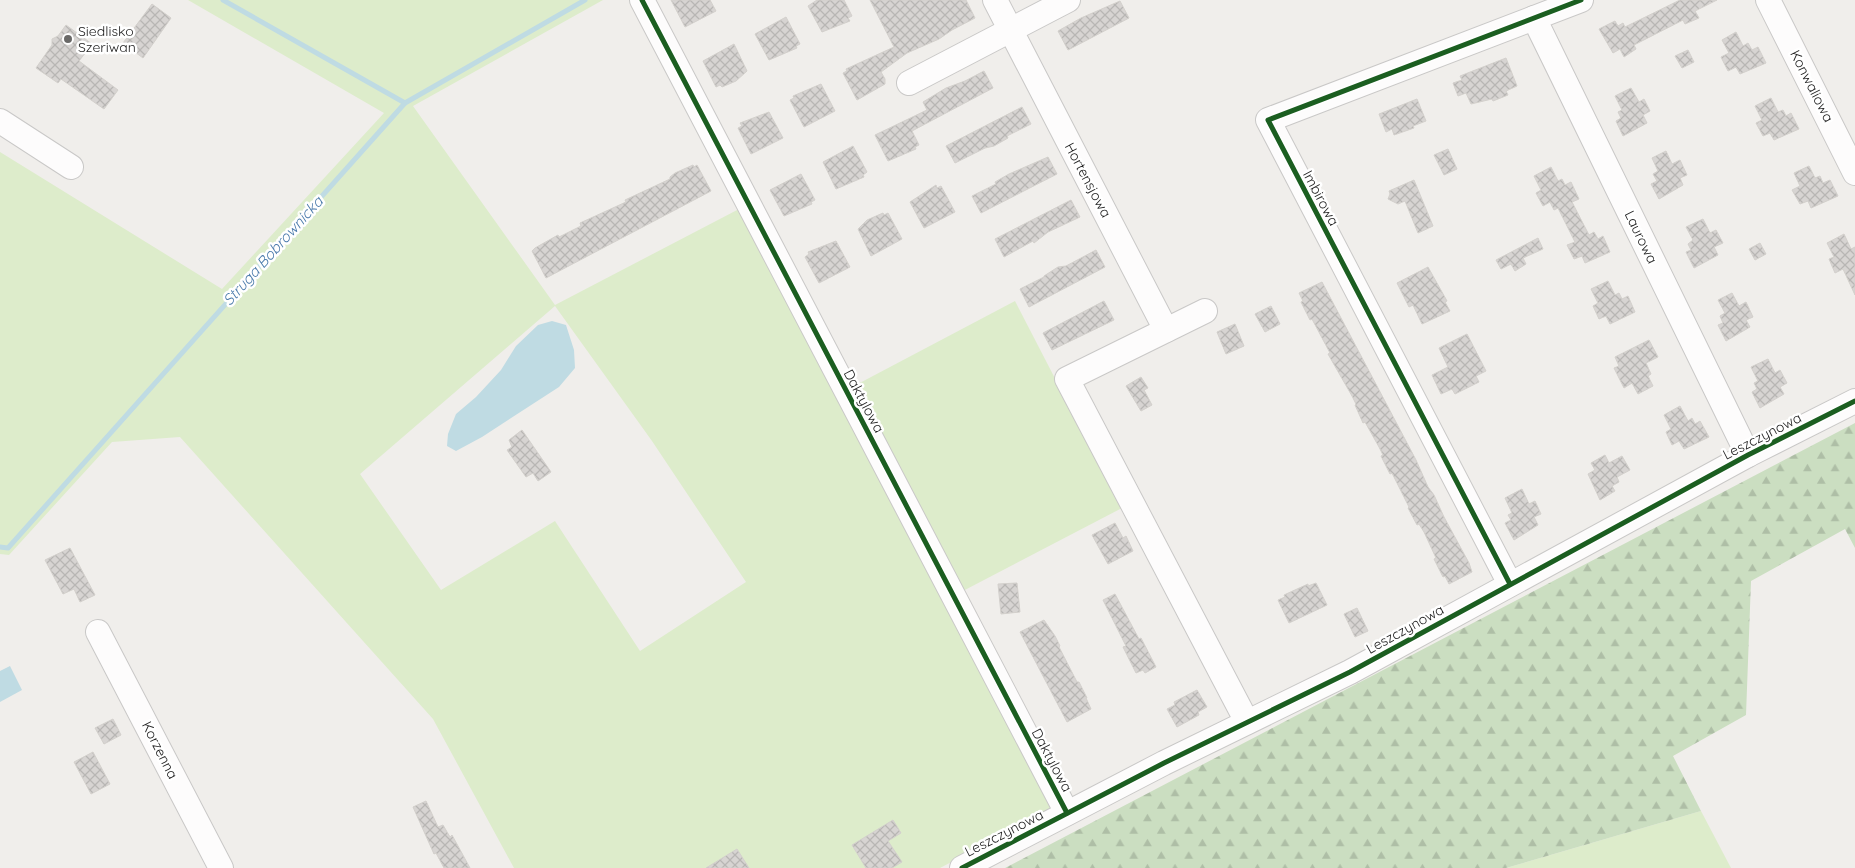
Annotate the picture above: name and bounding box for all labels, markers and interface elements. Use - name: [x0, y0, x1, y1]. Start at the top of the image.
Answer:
- place label: Siedlisko Szeriwan: [78, 22, 136, 56]
- marker: Siedlisko Szeriwan: [62, 33, 74, 45]
- street label: Konwaliowa: [1786, 47, 1838, 125]
- street label: Hortensjowa: [1061, 139, 1115, 221]
- street label: Imbirowa: [1299, 167, 1343, 229]
- water label: Struga Bobrownicka: [219, 191, 327, 309]
- street label: Laurowa: [1621, 208, 1661, 266]
- street label: Daktylowa: [840, 366, 888, 436]
- street label: Leszczynowa: [1720, 408, 1804, 464]
- street label: Leszczynowa: [1363, 600, 1447, 658]
- street label: Korzenna: [138, 718, 182, 782]
- street label: Daktylowa: [1028, 725, 1076, 795]
- street label: Leszczynowa: [962, 805, 1046, 861]

